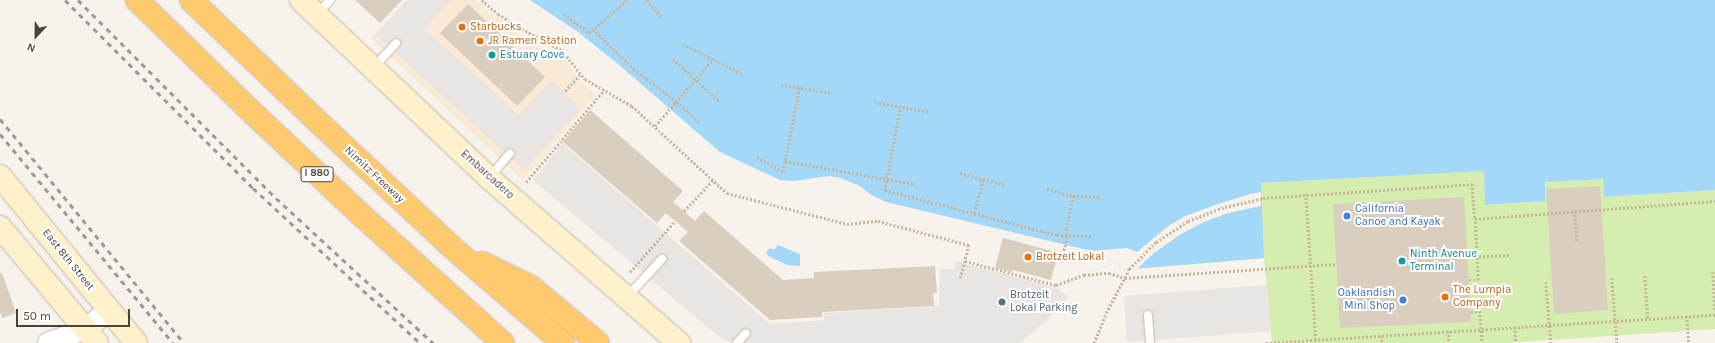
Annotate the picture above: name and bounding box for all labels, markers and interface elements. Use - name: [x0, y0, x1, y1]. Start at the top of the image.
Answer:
- north arrow: [16, 16, 56, 56]
- place label: Starbucks: [470, 20, 522, 34]
- marker: Starbucks: [457, 22, 467, 32]
- place label: JR Ramen Station: [488, 34, 577, 48]
- marker: JR Ramen Station: [475, 36, 485, 46]
- text: N: [25, 40, 37, 55]
- place label: Estuary Cove: [500, 48, 564, 62]
- marker: Estuary Cove: [487, 50, 497, 60]
- street label: Nimitz Freeway: [342, 144, 406, 206]
- street label: Embarcadero: [458, 148, 516, 202]
- road number: I 880: [300, 166, 334, 182]
- place label: California Canoe and Kayak: [1355, 203, 1441, 229]
- marker: California Canoe and Kayak: [1342, 211, 1352, 221]
- street label: East 8th Street: [39, 227, 97, 293]
- place label: Ninth Avenue Terminal: [1410, 248, 1477, 274]
- place label: Brotzeit Lokal: [1036, 250, 1104, 264]
- marker: Brotzeit Lokal: [1023, 252, 1033, 262]
- marker: Ninth Avenue Terminal: [1397, 256, 1407, 266]
- place label: The Lumpia Company: [1453, 284, 1511, 310]
- place label: Oaklandish Mini Shop: [1338, 287, 1395, 313]
- place label: Brotzeit Lokal Parking: [1010, 289, 1078, 315]
- marker: The Lumpia Company: [1440, 292, 1450, 302]
- marker: Oaklandish Mini Shop: [1398, 295, 1408, 305]
- marker: Brotzeit Lokal Parking: [997, 297, 1007, 307]
- scale bar: [18, 301, 132, 327]
- text: 50 m: [23, 309, 51, 323]

